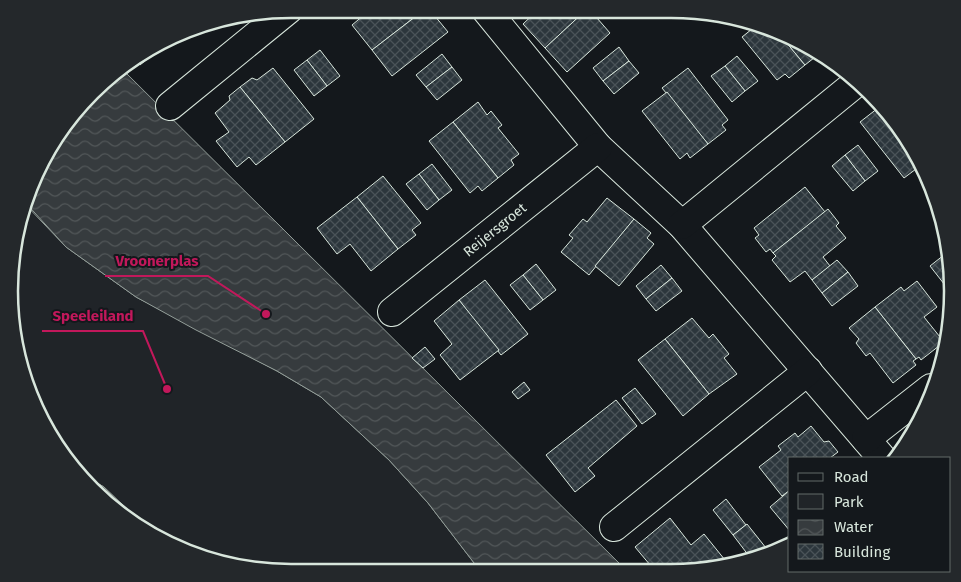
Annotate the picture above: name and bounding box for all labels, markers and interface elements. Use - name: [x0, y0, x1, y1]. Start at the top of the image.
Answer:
- street label: Reijersgroet: [460, 199, 531, 261]
- callout: Vroonerplas: [105, 246, 208, 276]
- text: Vroonerplas: [114, 252, 199, 270]
- callout: Speeleiland: [42, 301, 143, 331]
- text: Speeleiland: [52, 307, 134, 325]
- legend: [788, 457, 951, 572]
- text: Road: [834, 468, 869, 486]
- text: Park: [834, 493, 864, 511]
- text: Water: [834, 518, 873, 536]
- text: Building: [834, 543, 890, 561]

